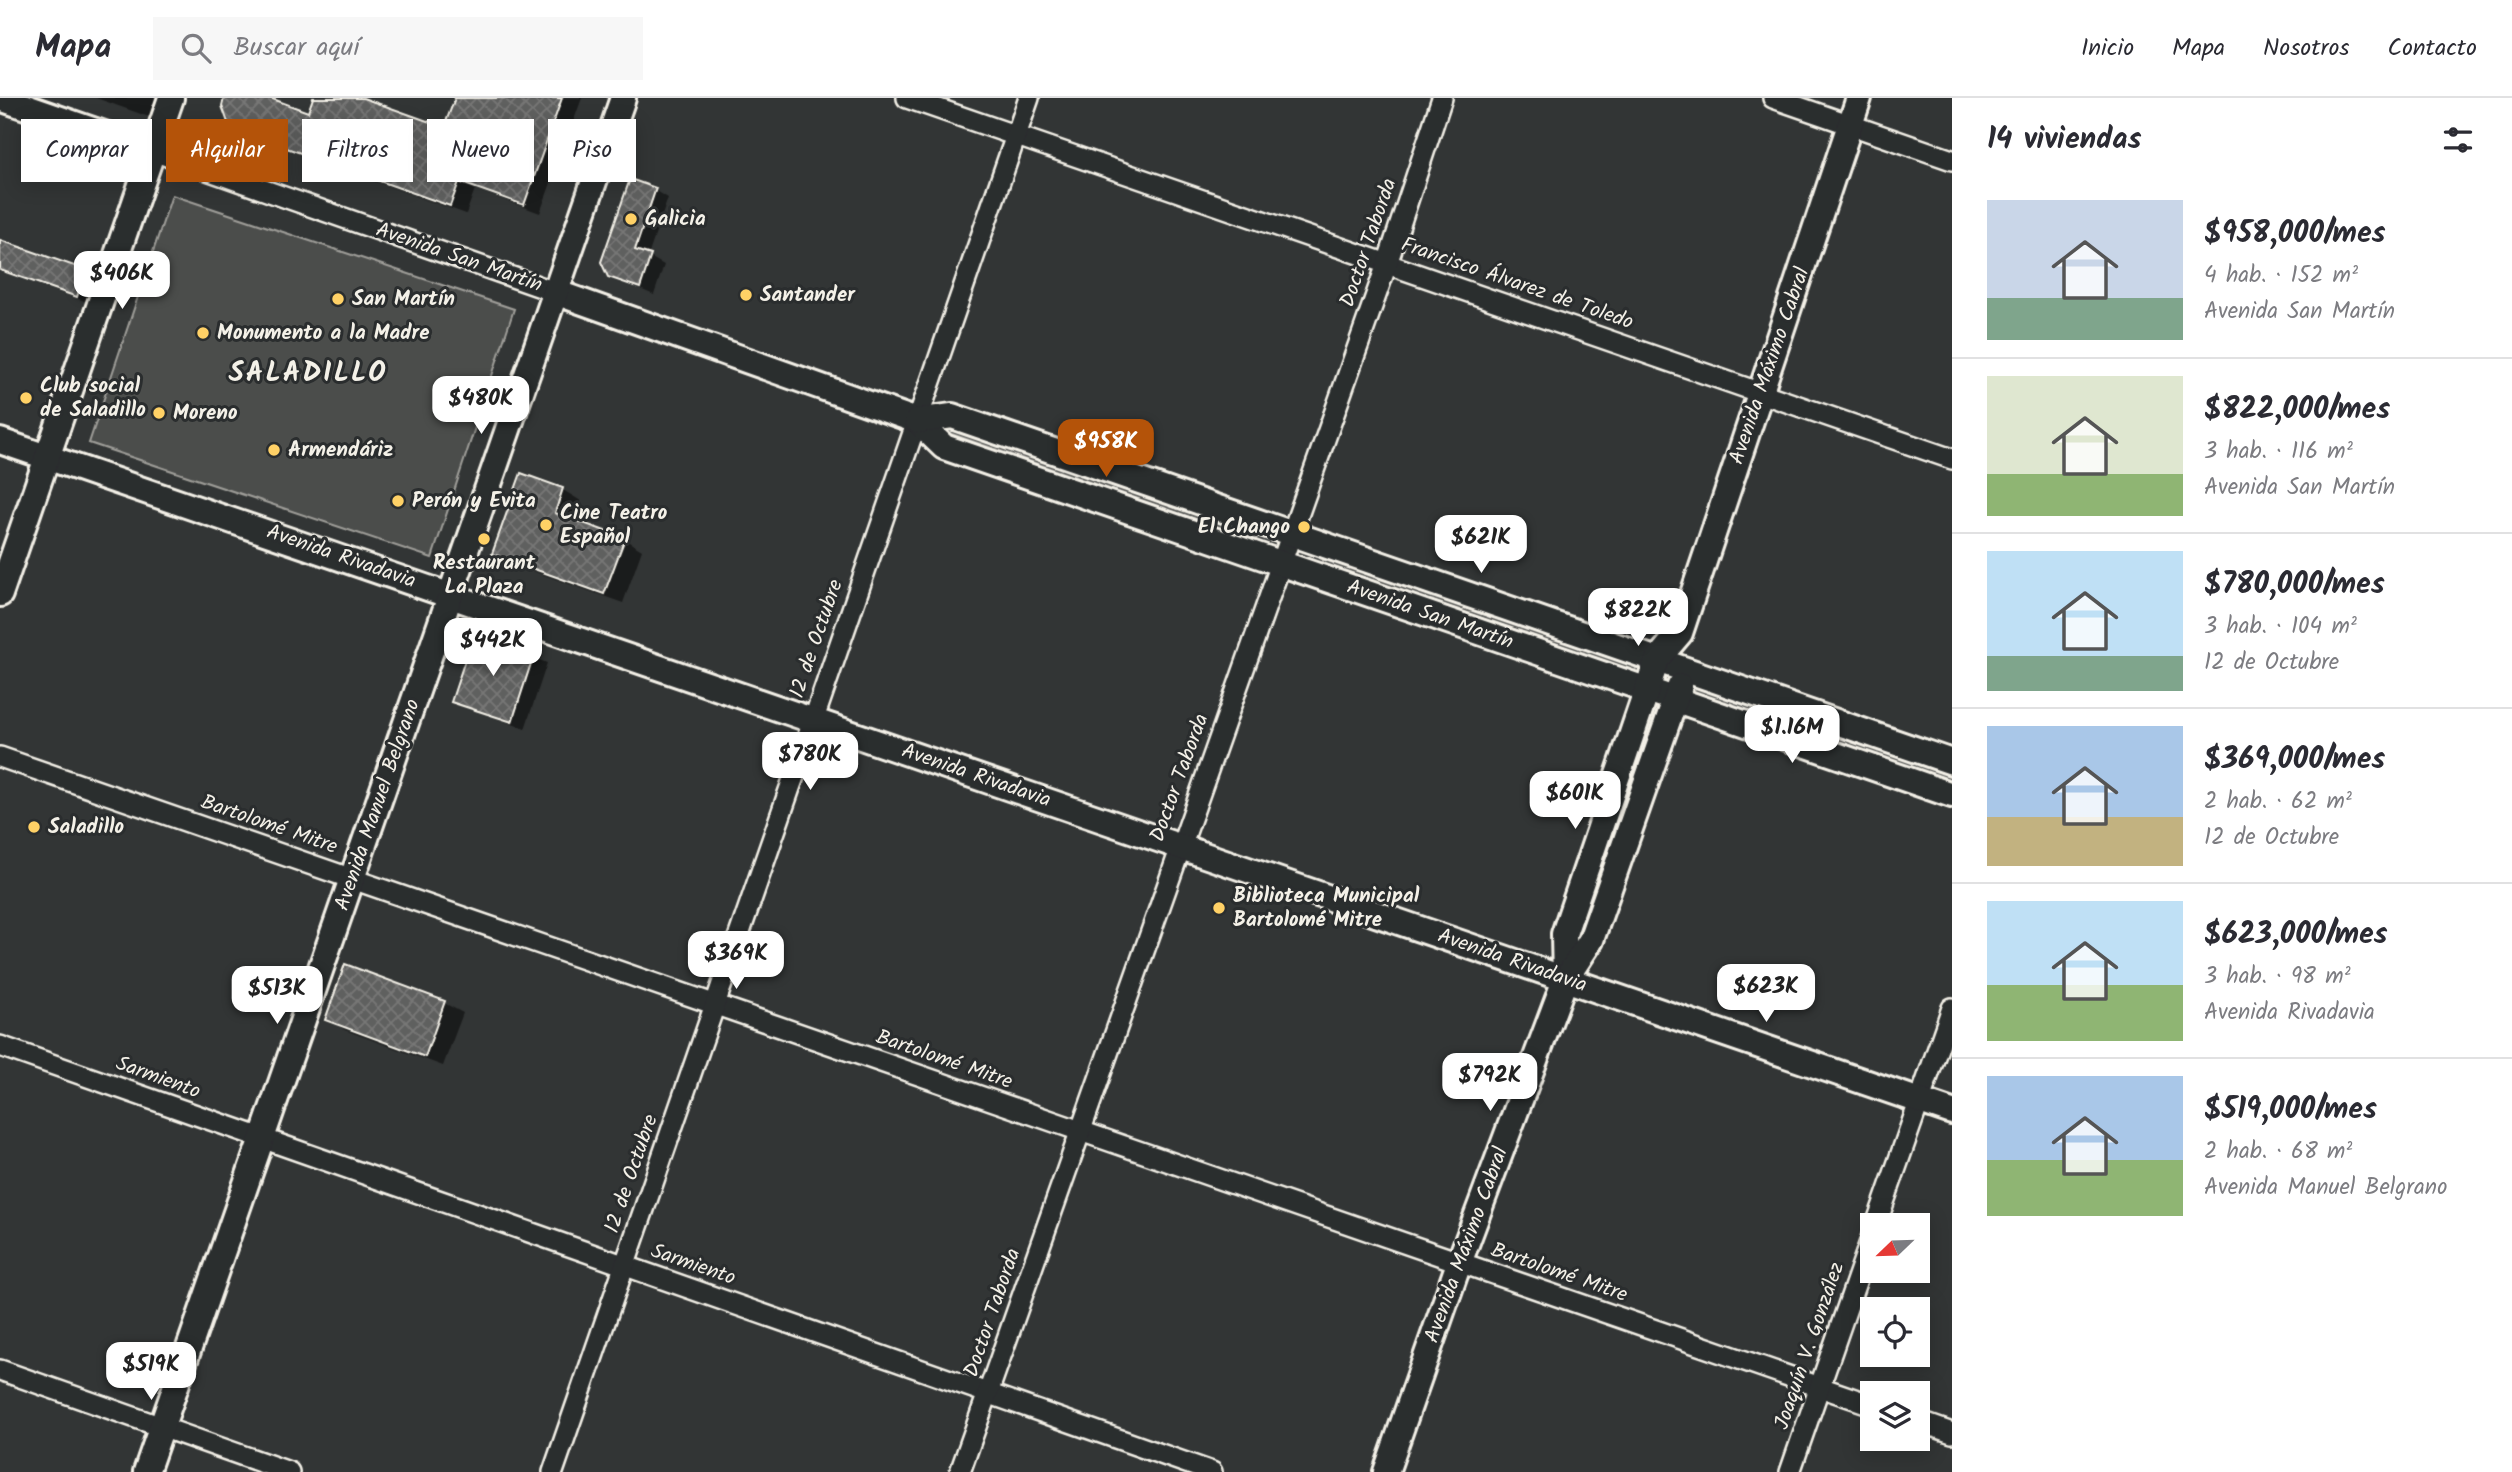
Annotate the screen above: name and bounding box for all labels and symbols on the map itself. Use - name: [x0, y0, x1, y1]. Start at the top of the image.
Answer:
- street label: Doctor Taborda: [1332, 174, 1406, 312]
- place label: Galicia: [645, 203, 706, 236]
- marker: Galicia: [623, 211, 639, 227]
- street label: Avenida San Martín: [372, 218, 546, 298]
- street label: Francisco Álvarez de Toledo: [1396, 229, 1638, 339]
- pin: $406K: [73, 252, 171, 311]
- street label: Avenida Máximo Cabral: [1721, 263, 1819, 469]
- place label: Santander: [760, 279, 856, 312]
- place label: San Martín: [352, 286, 455, 312]
- marker: Santander: [738, 287, 754, 303]
- marker: San Martín: [330, 291, 346, 307]
- place label: Monumento a la Madre: [217, 317, 429, 350]
- marker: Monumento a la Madre: [195, 325, 211, 341]
- district label: SALADILLO: [228, 351, 388, 396]
- place label: Club social de Saladillo: [40, 370, 146, 427]
- pin: $480K: [432, 376, 530, 436]
- marker: Club social de Saladillo: [18, 390, 34, 406]
- place label: Moreno: [173, 397, 238, 430]
- marker: Moreno: [151, 405, 167, 421]
- pin: $958K: [1057, 420, 1155, 479]
- place label: Armendáriz: [288, 434, 393, 467]
- marker: Armendáriz: [266, 442, 282, 458]
- place label: Perón y Evita: [412, 485, 536, 518]
- marker: Perón y Evita: [390, 493, 406, 509]
- place label: Cine Teatro Español: [560, 497, 668, 554]
- place label: El Chango: [1198, 511, 1290, 544]
- street label: Avenida Rivadavia: [262, 516, 420, 598]
- pin: $621K: [1432, 516, 1530, 575]
- marker: Cine Teatro Español: [538, 517, 554, 533]
- marker: El Chango: [1296, 519, 1312, 535]
- marker: Restaurant La Plaza: [476, 531, 492, 547]
- place label: Restaurant La Plaza: [433, 547, 536, 604]
- street label: Avenida San Martín: [1342, 571, 1518, 659]
- street label: 12 de Octubre: [781, 575, 853, 703]
- pin: $822K: [1589, 588, 1687, 648]
- pin: $442K: [444, 618, 542, 678]
- street label: Avenida Manuel Belgrano: [326, 695, 430, 915]
- pin: $1.16M: [1735, 706, 1849, 765]
- street label: Doctor Taborda: [1142, 709, 1218, 847]
- pin: $780K: [761, 732, 859, 792]
- street label: Avenida Rivadavia: [897, 735, 1055, 817]
- pin: $601K: [1526, 772, 1624, 831]
- street label: Bartolomé Mitre: [196, 786, 342, 864]
- place label: Saladillo: [48, 811, 125, 844]
- marker: Saladillo: [26, 819, 42, 835]
- place label: Biblioteca Municipal Bartolomé Mitre: [1233, 880, 1420, 937]
- marker: Biblioteca Municipal Bartolomé Mitre: [1211, 900, 1227, 916]
- street label: Avenida Rivadavia: [1433, 920, 1591, 1002]
- pin: $369K: [687, 932, 785, 991]
- pin: $623K: [1717, 964, 1815, 1024]
- pin: $513K: [228, 967, 326, 1026]
- street label: Bartolomé Mitre: [871, 1021, 1017, 1099]
- street label: Sarmiento: [111, 1047, 205, 1109]
- pin: $792K: [1441, 1054, 1539, 1113]
- street label: 12 de Octubre: [596, 1110, 668, 1238]
- street label: Avenida Máximo Cabral: [1416, 1142, 1518, 1348]
- north arrow: [1860, 1213, 1930, 1283]
- street label: Bartolomé Mitre: [1486, 1234, 1632, 1312]
- street label: Sarmiento: [646, 1235, 740, 1295]
- street label: Doctor Taborda: [956, 1244, 1030, 1382]
- street label: Joaquín V. González: [1766, 1258, 1854, 1434]
- pin: $519K: [102, 1342, 200, 1402]

